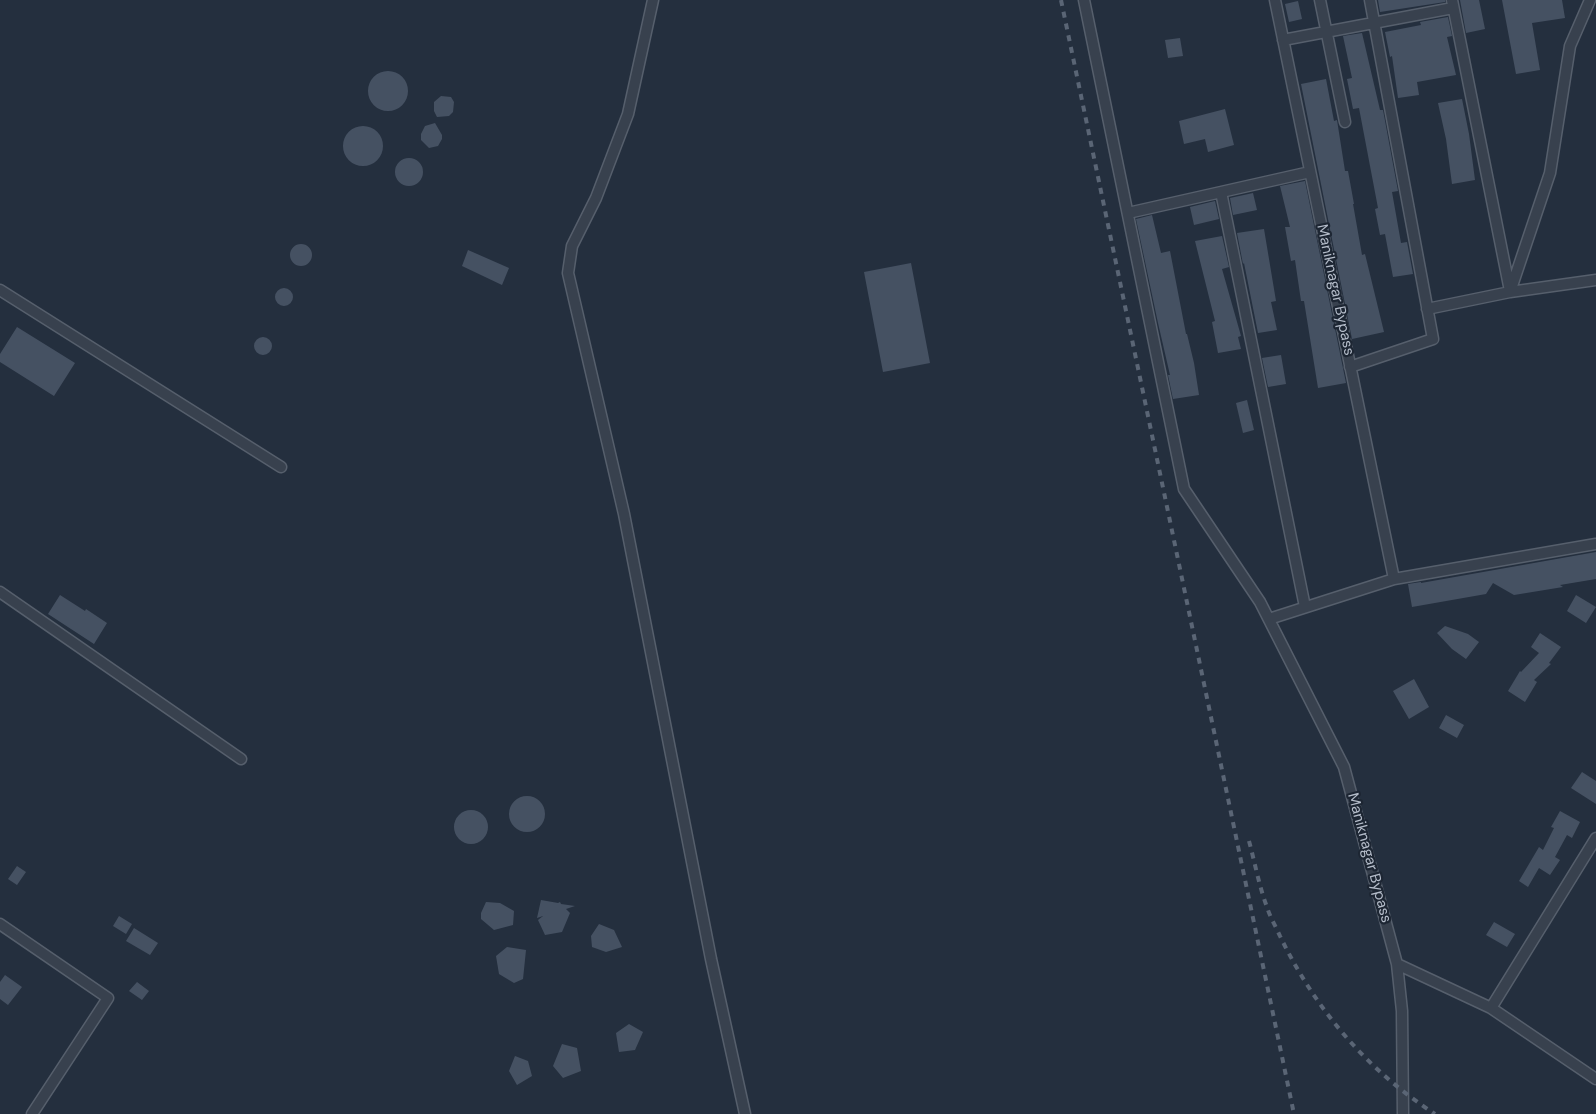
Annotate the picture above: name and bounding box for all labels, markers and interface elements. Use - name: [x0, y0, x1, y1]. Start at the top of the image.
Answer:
- street label: Maniknagar Bypass: [1312, 223, 1358, 357]
- street label: Maniknagar Bypass: [1343, 791, 1395, 925]

